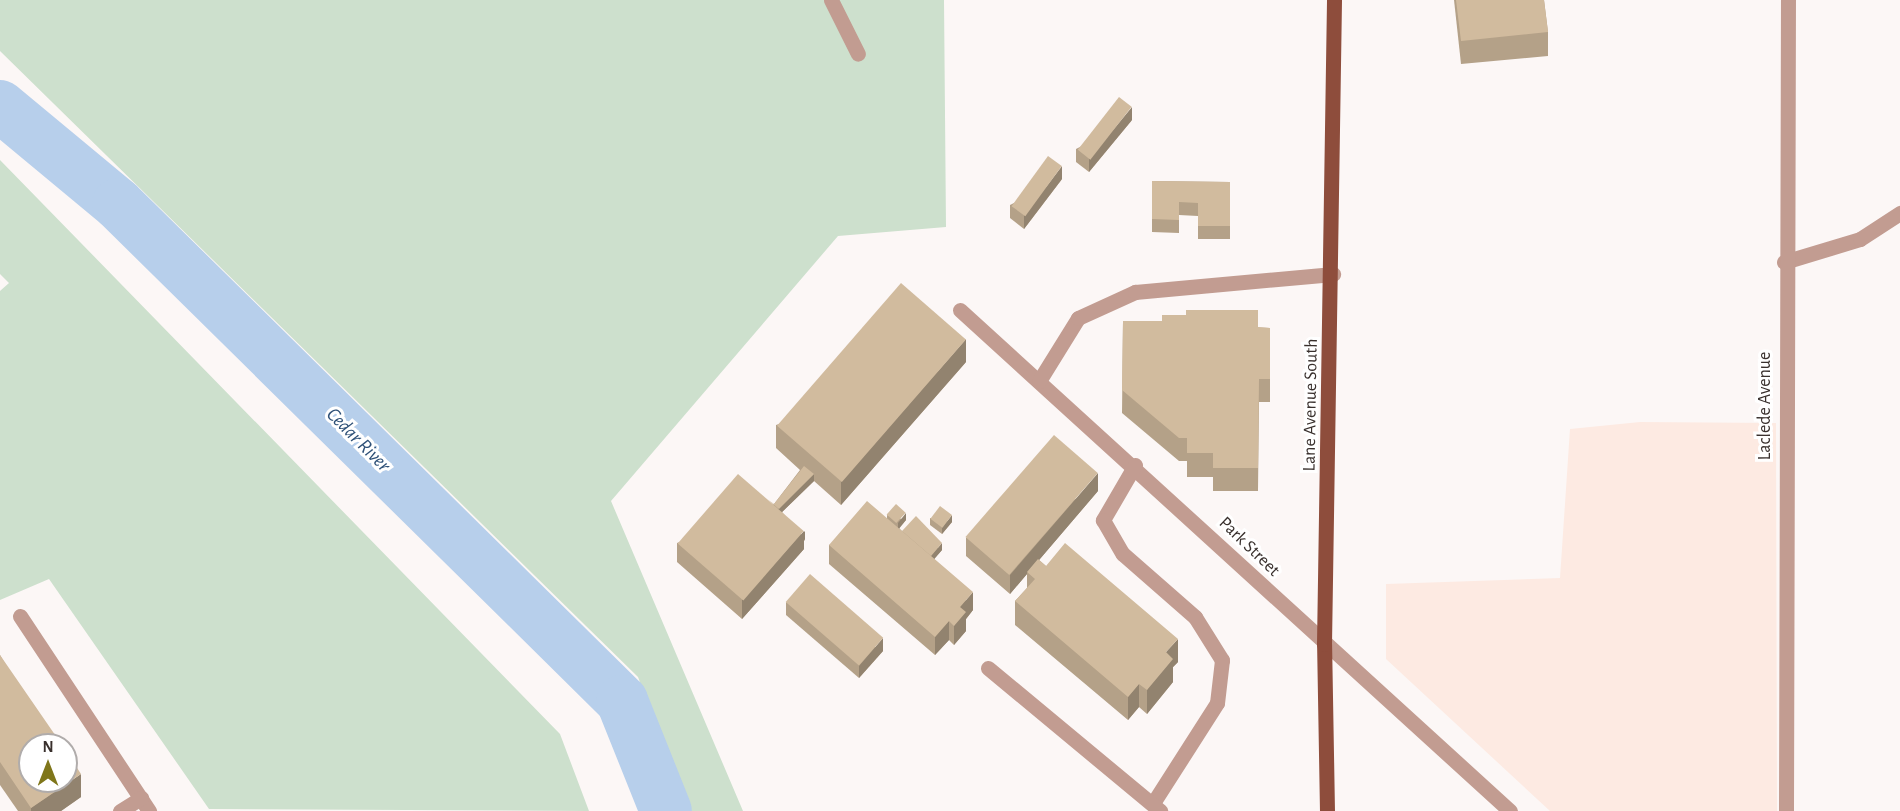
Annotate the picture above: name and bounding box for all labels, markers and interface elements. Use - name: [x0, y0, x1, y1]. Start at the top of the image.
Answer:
- street label: Lane Avenue South: [1299, 338, 1323, 472]
- street label: Laclede Avenue: [1754, 352, 1776, 460]
- water label: Cedar River: [321, 403, 395, 477]
- street label: Park Street: [1214, 513, 1284, 581]
- north arrow: [18, 733, 78, 793]
- text: N: [42, 739, 54, 755]

